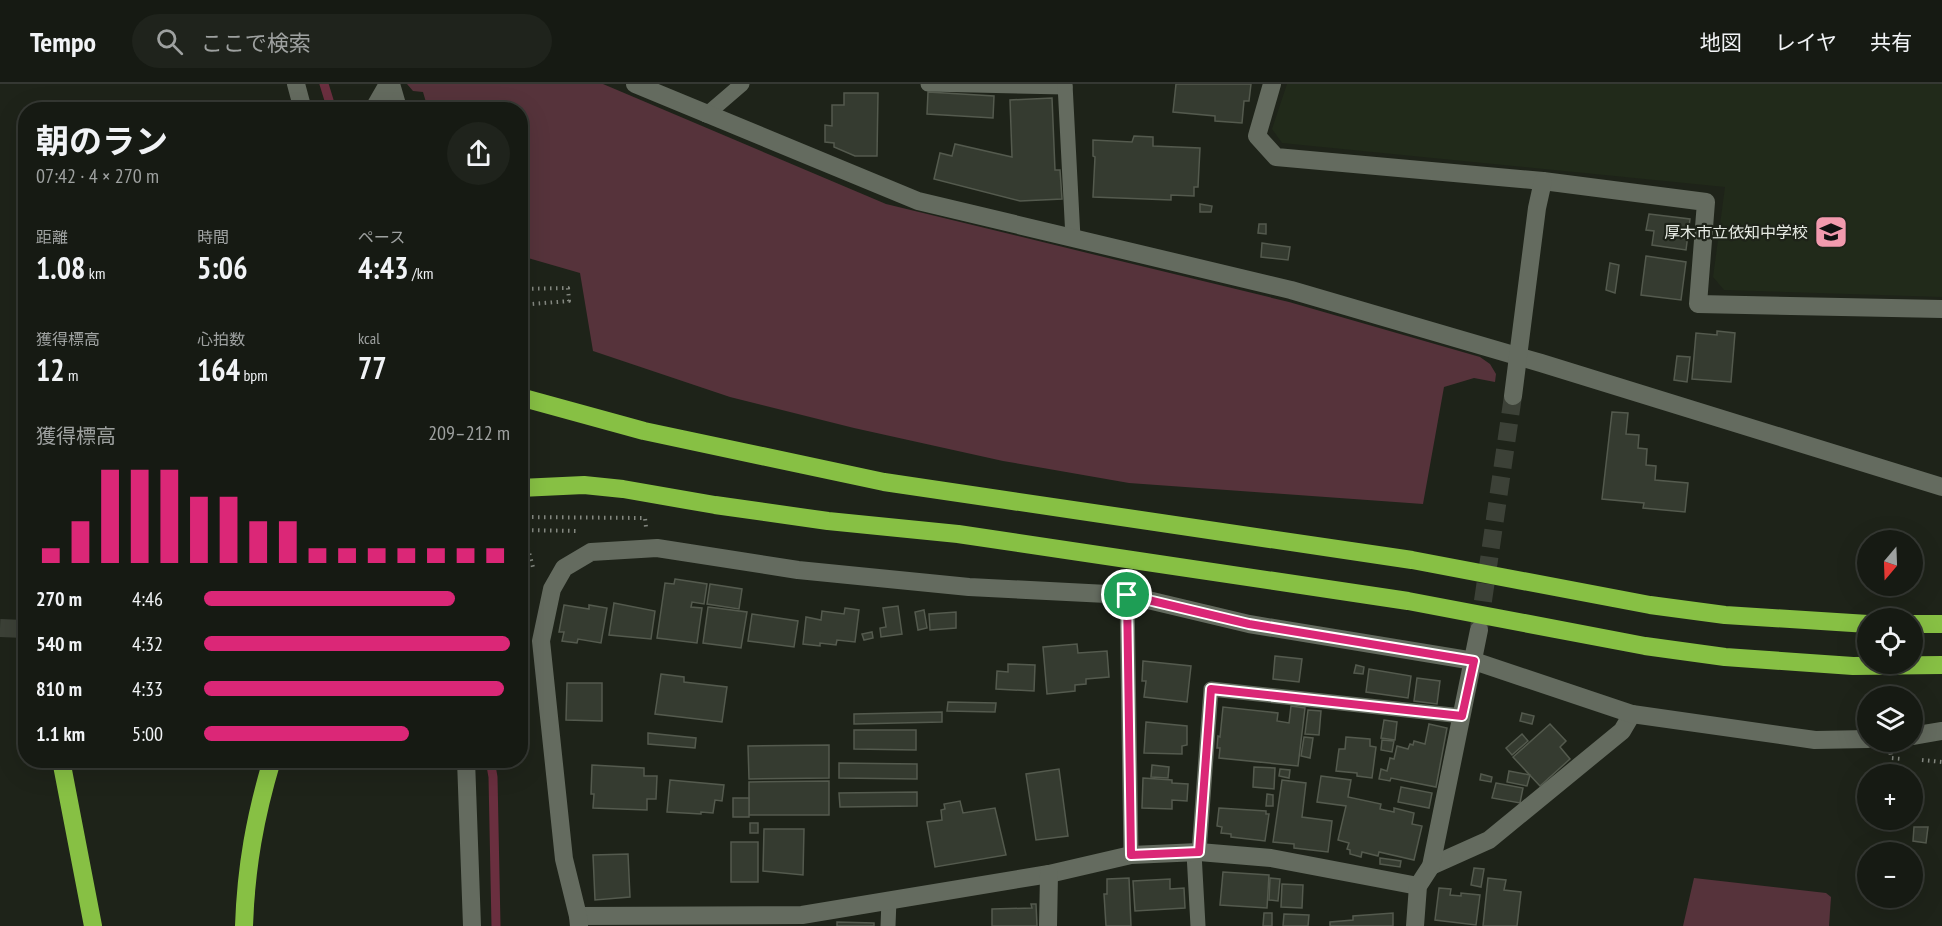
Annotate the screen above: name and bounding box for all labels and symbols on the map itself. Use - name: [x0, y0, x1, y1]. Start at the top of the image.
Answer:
- school or university icon: 厚木市立依知中学校: [1813, 214, 1849, 250]
- place label: 厚木市立依知中学校: [1664, 222, 1808, 242]
- north arrow: [1857, 530, 1923, 596]
- pin: [1101, 569, 1152, 620]

